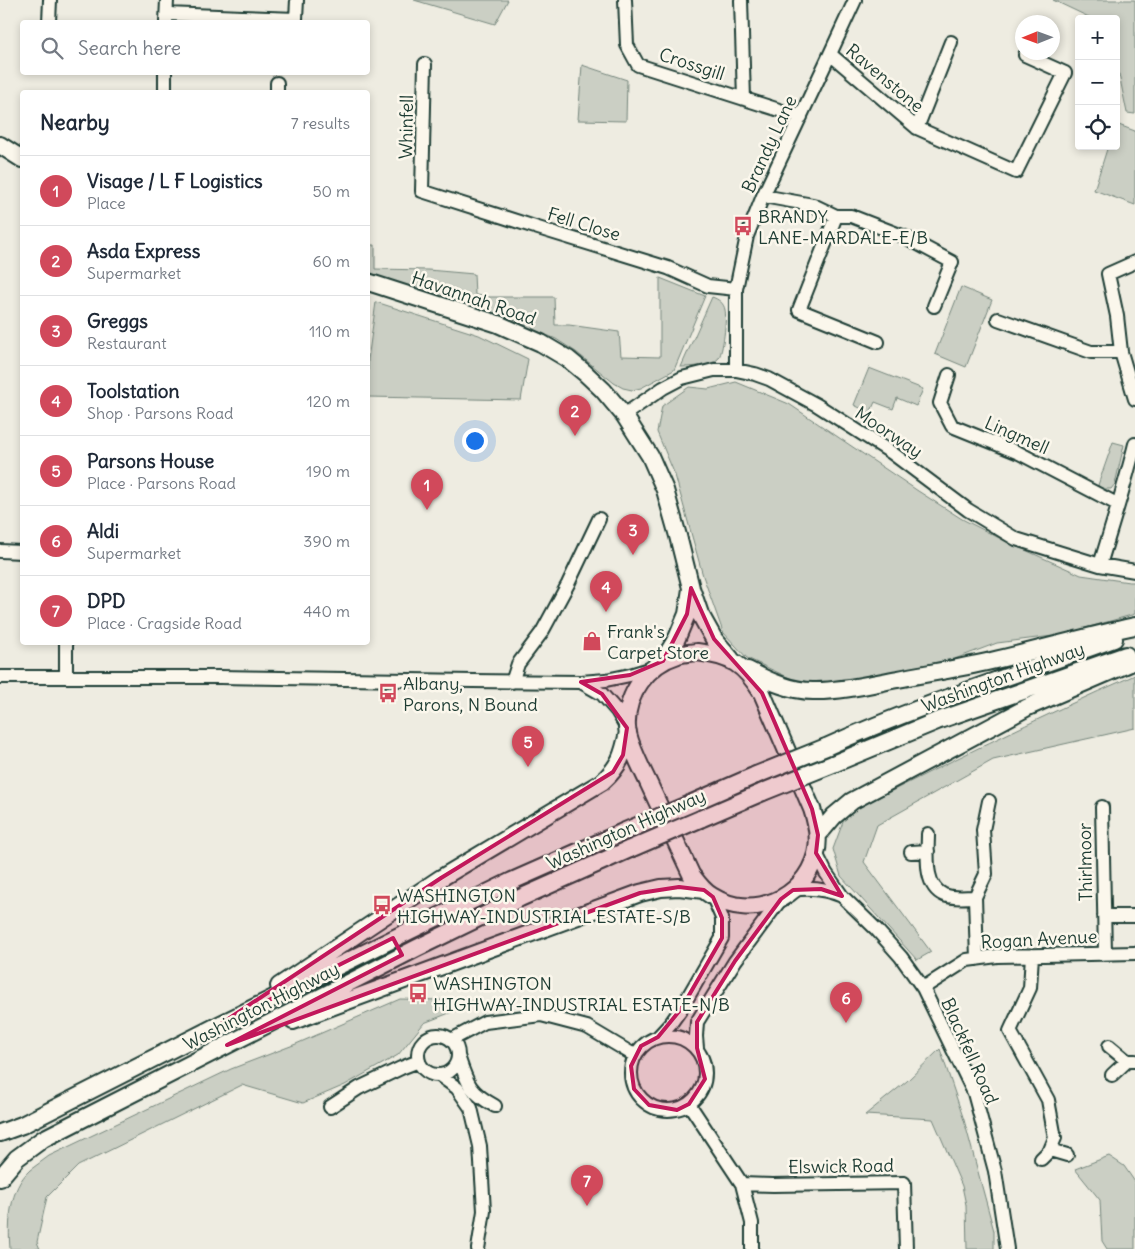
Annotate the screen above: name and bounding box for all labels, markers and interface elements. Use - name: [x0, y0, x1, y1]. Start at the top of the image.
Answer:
- north arrow: [1015, 15, 1060, 60]
- map controls: [1075, 15, 1120, 150]
- button: +: [1075, 15, 1120, 60]
- search box: [20, 20, 370, 75]
- icon: search: [38, 34, 66, 62]
- text: Search here: [78, 36, 181, 60]
- street label: Ravenstone: [841, 39, 929, 117]
- street label: Crossgill: [656, 43, 728, 85]
- button: −: [1075, 60, 1120, 105]
- street label: Brandy Lane: [736, 92, 802, 196]
- street label: Whinfell: [394, 95, 418, 159]
- button: locate: [1075, 105, 1120, 150]
- text: Nearby: [40, 109, 110, 136]
- text: 7 results: [291, 113, 350, 133]
- text: Visage / L F Logistics: [87, 169, 263, 193]
- text: 1: [53, 181, 59, 201]
- text: 50 m: [312, 181, 350, 201]
- text: Place: [87, 193, 126, 213]
- street label: Fell Close: [545, 202, 623, 246]
- place label: BRANDY LANE-MARDALE-E/B: [758, 205, 928, 249]
- bus stop icon: BRANDY LANE-MARDALE-E/B: [732, 215, 754, 237]
- text: Asda Express: [87, 239, 200, 263]
- text: 2: [52, 251, 60, 271]
- text: 60 m: [312, 251, 350, 271]
- text: Supermarket: [87, 263, 181, 283]
- street label: Havannah Road: [409, 266, 540, 330]
- text: Greggs: [87, 309, 148, 333]
- text: 3: [51, 321, 61, 341]
- text: 110 m: [309, 321, 350, 341]
- text: Restaurant: [87, 333, 167, 353]
- text: Toolstation: [87, 379, 180, 403]
- text: 4: [51, 391, 61, 411]
- text: 120 m: [307, 391, 350, 411]
- pin: 2: [559, 395, 591, 436]
- street label: Moorway: [851, 401, 927, 463]
- text: Shop · Parsons Road: [87, 403, 233, 423]
- street label: Lingmell: [981, 411, 1053, 459]
- your location: [462, 428, 488, 454]
- text: Parsons House: [87, 449, 214, 473]
- text: 5: [51, 461, 61, 481]
- text: 190 m: [306, 461, 350, 481]
- pin: 1: [411, 469, 443, 510]
- text: Place · Parsons Road: [87, 473, 236, 493]
- pin: 3: [617, 514, 649, 555]
- text: Aldi: [87, 519, 119, 543]
- text: 6: [51, 531, 61, 551]
- text: 390 m: [303, 531, 350, 551]
- text: Supermarket: [87, 543, 181, 563]
- pin: 4: [590, 571, 622, 612]
- text: DPD: [87, 589, 125, 613]
- text: 7: [52, 601, 60, 621]
- text: 440 m: [303, 601, 350, 621]
- text: Place · Cragside Road: [87, 613, 242, 633]
- place label: Frank's Carpet Store: [607, 620, 709, 664]
- shop icon: Frank's Carpet Store: [581, 630, 603, 652]
- street label: Washington Highway: [918, 637, 1088, 717]
- place label: Albany, Parons, N Bound: [403, 672, 538, 716]
- bus stop icon: Albany, Parons, N Bound: [377, 682, 399, 704]
- pin: 5: [512, 726, 544, 767]
- street label: Washington Highway: [543, 784, 709, 874]
- street label: Thirlmoor: [1073, 822, 1097, 901]
- place label: WASHINGTON HIGHWAY-INDUSTRIAL ESTATE-S/B: [397, 884, 691, 928]
- bus stop icon: WASHINGTON HIGHWAY-INDUSTRIAL ESTATE-S/B: [371, 894, 393, 916]
- street label: Rogan Avenue: [980, 924, 1098, 954]
- street label: Washington Highway: [179, 957, 343, 1055]
- place label: WASHINGTON HIGHWAY-INDUSTRIAL ESTATE-N/B: [433, 972, 730, 1016]
- bus stop icon: WASHINGTON HIGHWAY-INDUSTRIAL ESTATE-N/B: [407, 982, 429, 1004]
- pin: 6: [830, 982, 862, 1023]
- street label: Blackfell Road: [936, 994, 1004, 1108]
- street label: Elswick Road: [788, 1154, 895, 1178]
- pin: 7: [571, 1165, 603, 1206]

